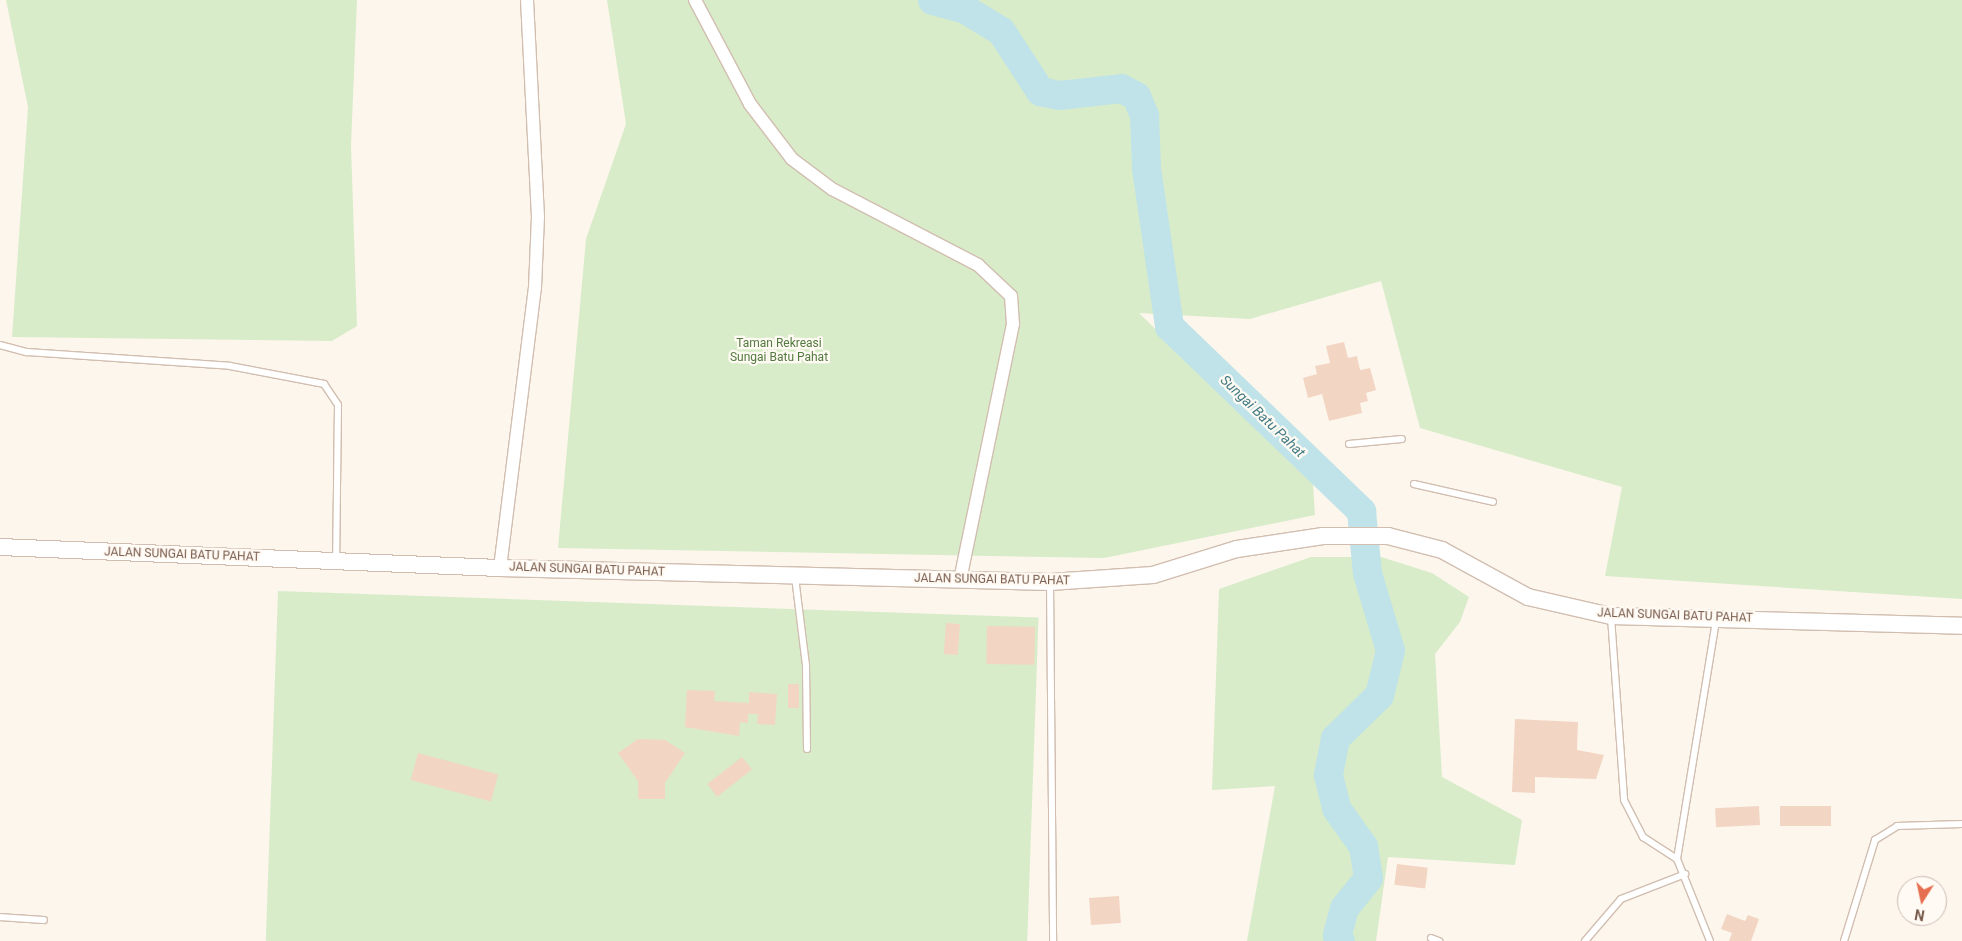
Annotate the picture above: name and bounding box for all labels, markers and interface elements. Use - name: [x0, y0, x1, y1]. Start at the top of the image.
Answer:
- park label: Taman Rekreasi Sungai Batu Pahat: [730, 337, 828, 365]
- water label: Sungai Batu Pahat: [1217, 371, 1309, 461]
- street label: JALAN SUNGAI BATU PAHAT: [104, 545, 260, 565]
- street label: JALAN SUNGAI BATU PAHAT: [509, 560, 665, 580]
- street label: JALAN SUNGAI BATU PAHAT: [914, 571, 1070, 589]
- street label: JALAN SUNGAI BATU PAHAT: [1597, 606, 1753, 626]
- north arrow: [1897, 876, 1947, 926]
- text: N: [1913, 906, 1926, 924]

